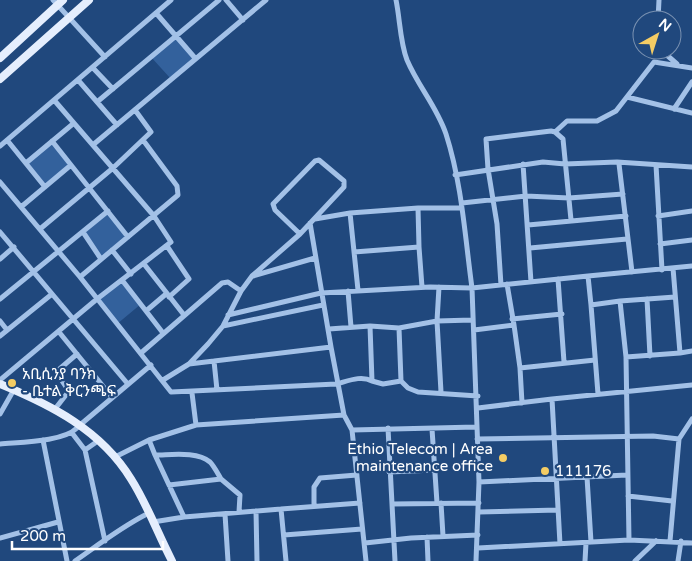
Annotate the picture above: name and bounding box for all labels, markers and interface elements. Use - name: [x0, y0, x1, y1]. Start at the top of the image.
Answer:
- north arrow: [632, 10, 682, 60]
- text: N: [655, 15, 675, 35]
- place label: አቢሲንያ ባንክ - ቤተል ቅርንጫፍ: [22, 365, 116, 400]
- marker: አቢሲንያ ባንክ - ቤተል ቅርንጫፍ: [6, 377, 18, 389]
- place label: Ethio Telecom | Area maintenance office: [347, 440, 493, 475]
- marker: Ethio Telecom | Area maintenance office: [497, 452, 509, 464]
- place label: 111176: [555, 462, 612, 480]
- marker: 111176: [539, 465, 551, 477]
- scale bar: [12, 518, 164, 550]
- text: 200 m: [20, 527, 66, 545]

